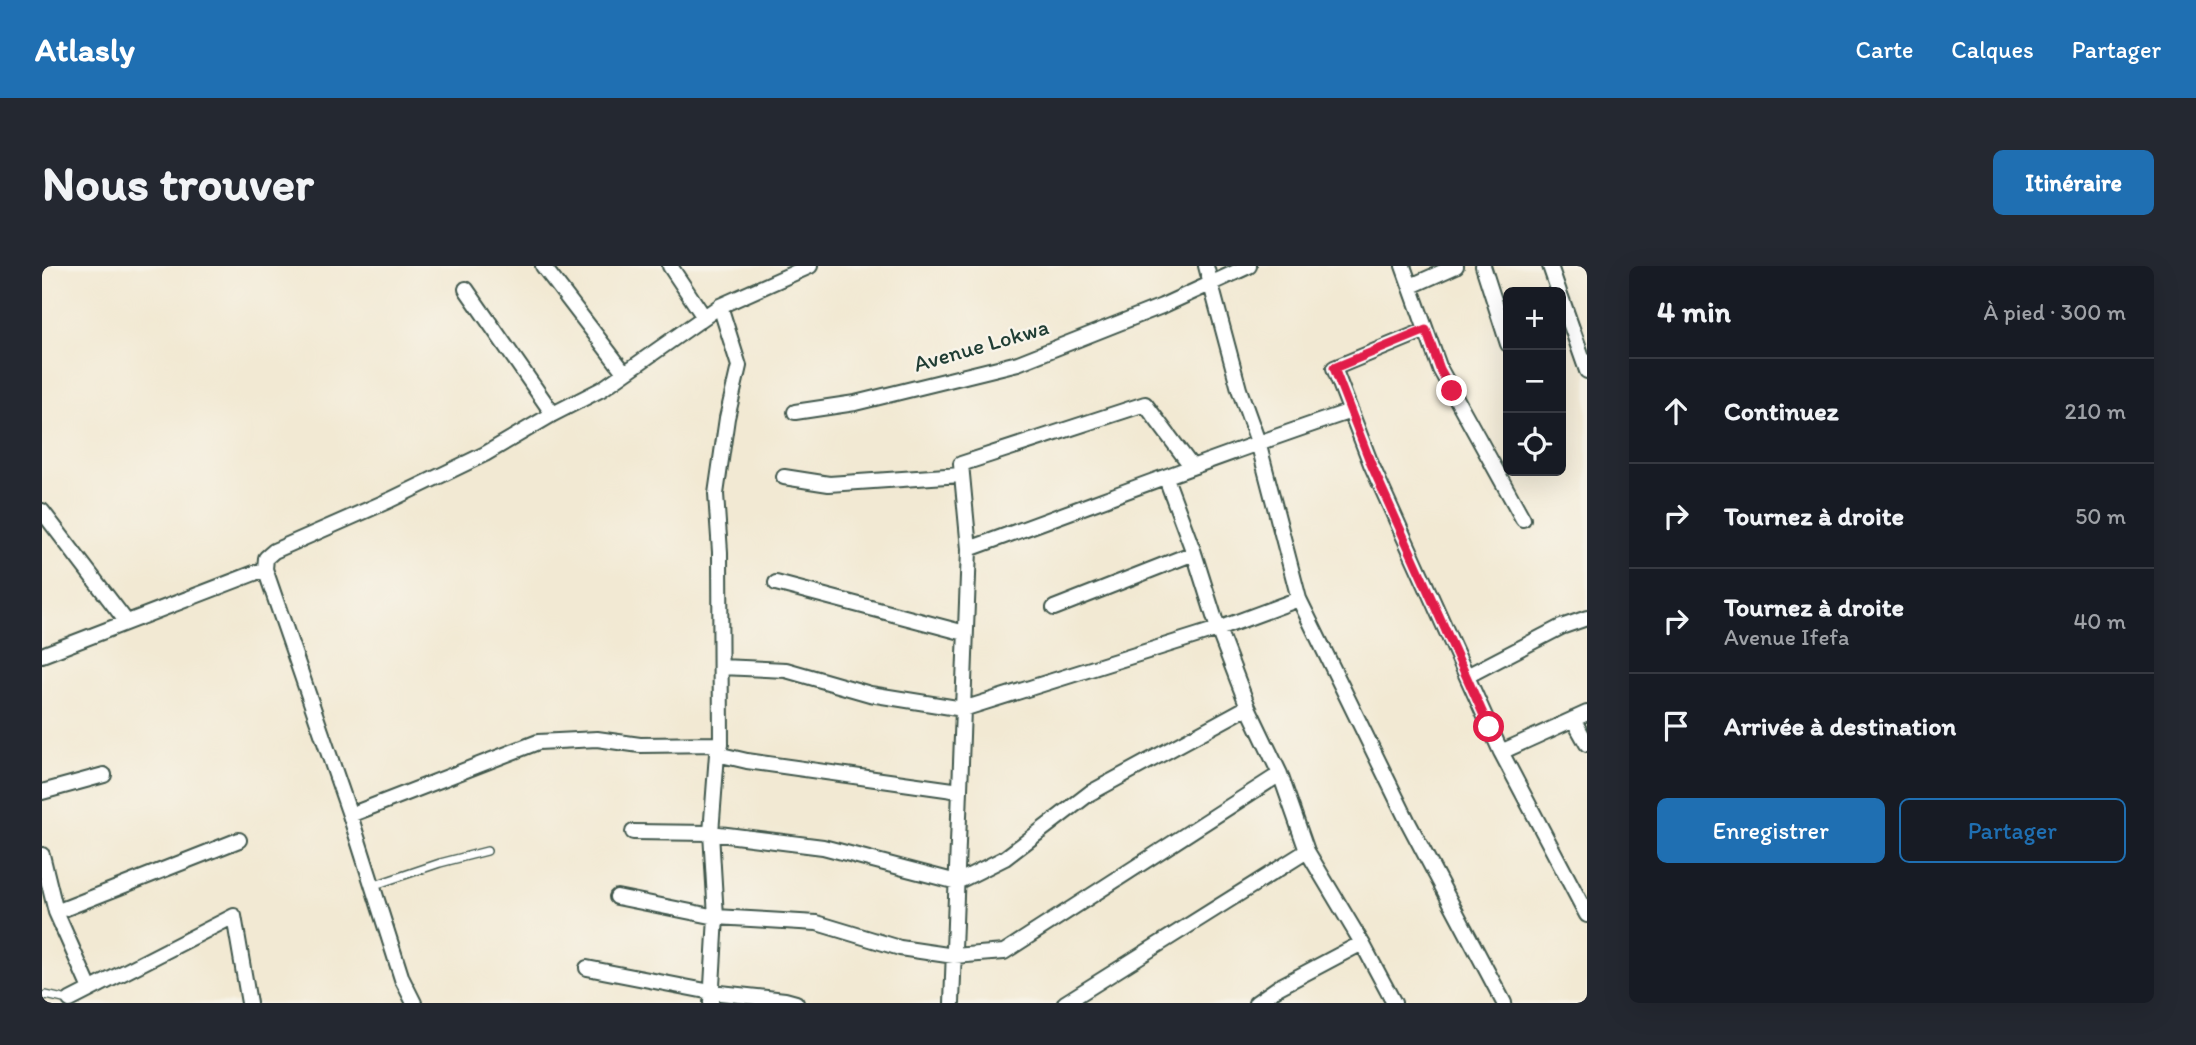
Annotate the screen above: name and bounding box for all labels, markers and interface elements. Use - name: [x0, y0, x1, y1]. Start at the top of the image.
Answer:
- text: Atlasly: [35, 30, 135, 69]
- text: Carte: [1856, 35, 1913, 64]
- text: Calques: [1951, 35, 2034, 64]
- text: Partager: [2072, 35, 2161, 64]
- button: Itinéraire: [1993, 150, 2154, 215]
- text: Nous trouver: [42, 153, 314, 212]
- map controls: [1503, 287, 1566, 476]
- button: +: [1503, 287, 1566, 350]
- text: 4 min: [1657, 293, 1731, 330]
- text: À pied · 300 m: [1984, 298, 2126, 326]
- street label: Avenue Lokwa: [910, 312, 1052, 378]
- button: −: [1503, 350, 1566, 413]
- route end: [1436, 375, 1467, 406]
- icon: ahead: [1657, 392, 1695, 430]
- text: Continuez: [1724, 395, 1839, 427]
- text: 210 m: [2065, 397, 2126, 425]
- button: locate: [1503, 413, 1566, 476]
- icon: right: [1657, 497, 1695, 535]
- text: Tournez à droite: [1724, 500, 1904, 532]
- text: 50 m: [2075, 502, 2126, 530]
- text: Tournez à droite: [1724, 591, 1904, 623]
- icon: right: [1657, 602, 1695, 640]
- text: 40 m: [2073, 607, 2126, 635]
- text: Avenue Ifefa: [1724, 623, 1849, 651]
- icon: arrive: [1657, 707, 1695, 745]
- text: Arrivée à destination: [1724, 710, 1956, 742]
- route start: [1473, 711, 1504, 742]
- button: Enregistrer: [1657, 798, 1885, 863]
- button: Partager: [1899, 798, 2126, 863]

